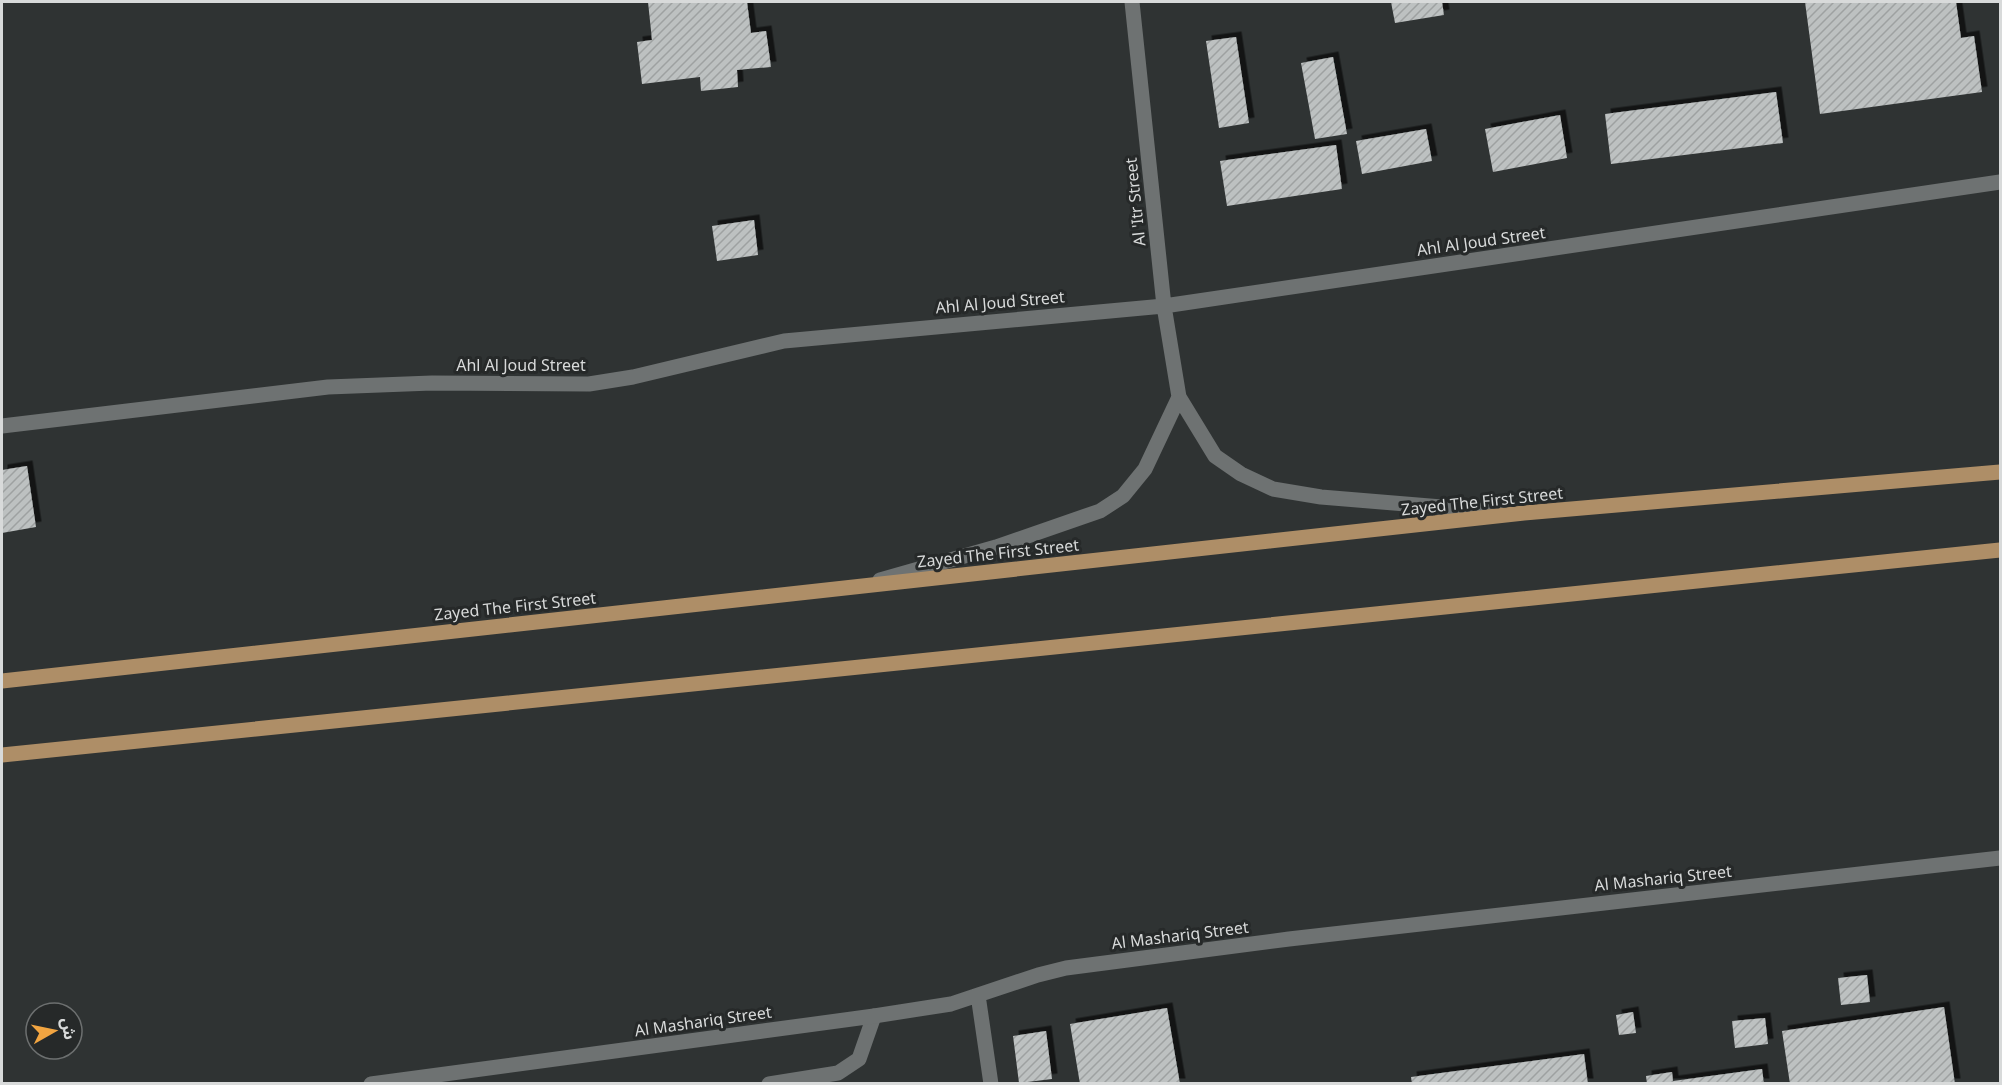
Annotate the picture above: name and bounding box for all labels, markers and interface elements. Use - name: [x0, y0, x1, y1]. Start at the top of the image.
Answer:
- street label: Al 'Itr Street: [1119, 157, 1151, 247]
- street label: Ahl Al Joud Street: [1415, 221, 1547, 261]
- street label: Ahl Al Joud Street: [935, 285, 1066, 319]
- street label: Ahl Al Joud Street: [456, 354, 586, 376]
- street label: Zayed The First Street: [1400, 482, 1564, 520]
- street label: Zayed The First Street: [916, 534, 1080, 572]
- street label: Zayed The First Street: [433, 587, 597, 625]
- street label: Al Mashariq Street: [1593, 860, 1733, 896]
- street label: Al Mashariq Street: [1110, 916, 1250, 954]
- street label: Al Mashariq Street: [633, 1000, 773, 1041]
- north arrow: [24, 1001, 84, 1061]
- text: ش: [56, 1016, 81, 1041]

